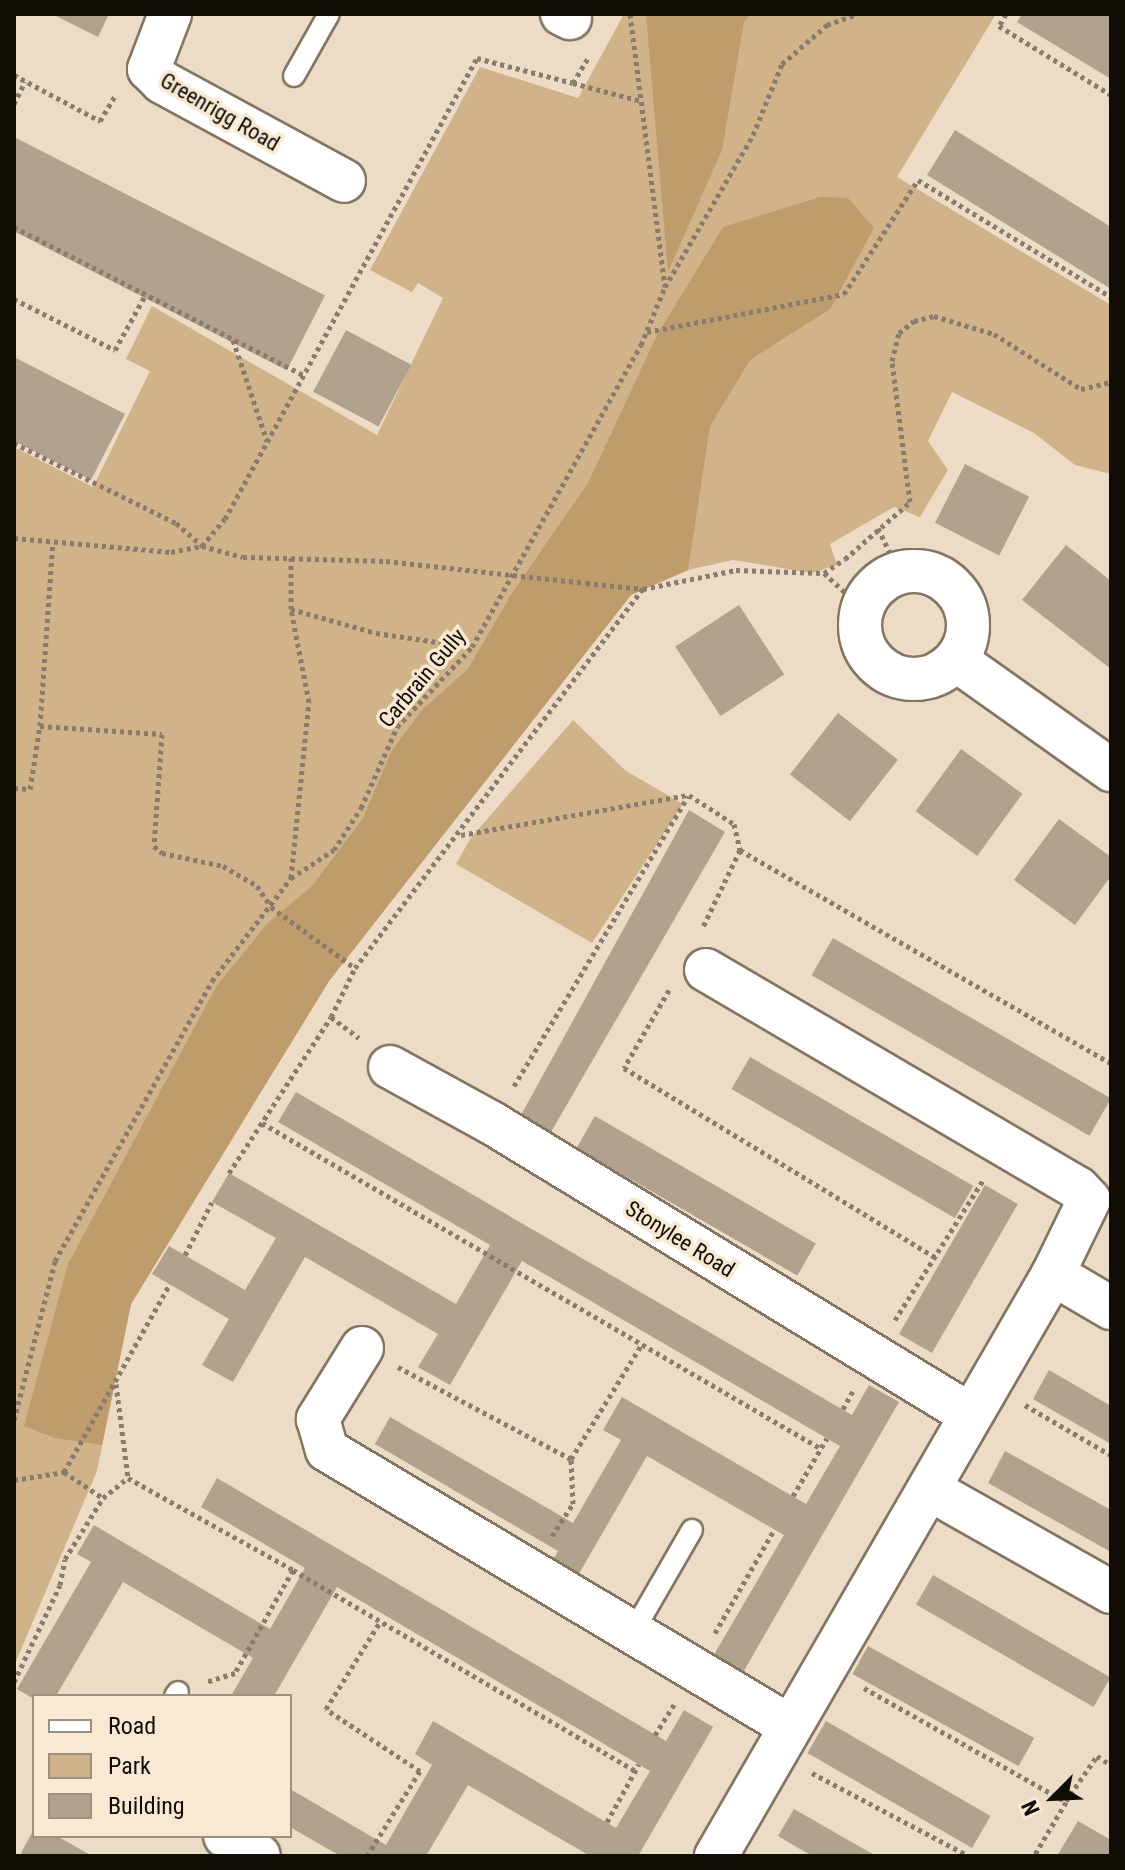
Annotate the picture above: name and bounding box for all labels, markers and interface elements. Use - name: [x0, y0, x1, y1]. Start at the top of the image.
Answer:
- street label: Greenrigg Road: [156, 67, 284, 157]
- street label: Carbrain Gully: [373, 623, 471, 733]
- street label: Stonylee Road: [621, 1195, 739, 1283]
- legend: [32, 1694, 292, 1838]
- text: Road: [108, 1712, 156, 1740]
- text: Park: [108, 1752, 151, 1780]
- north arrow: [1013, 1758, 1093, 1838]
- text: Building: [108, 1792, 185, 1820]
- text: N: [1016, 1797, 1045, 1819]

